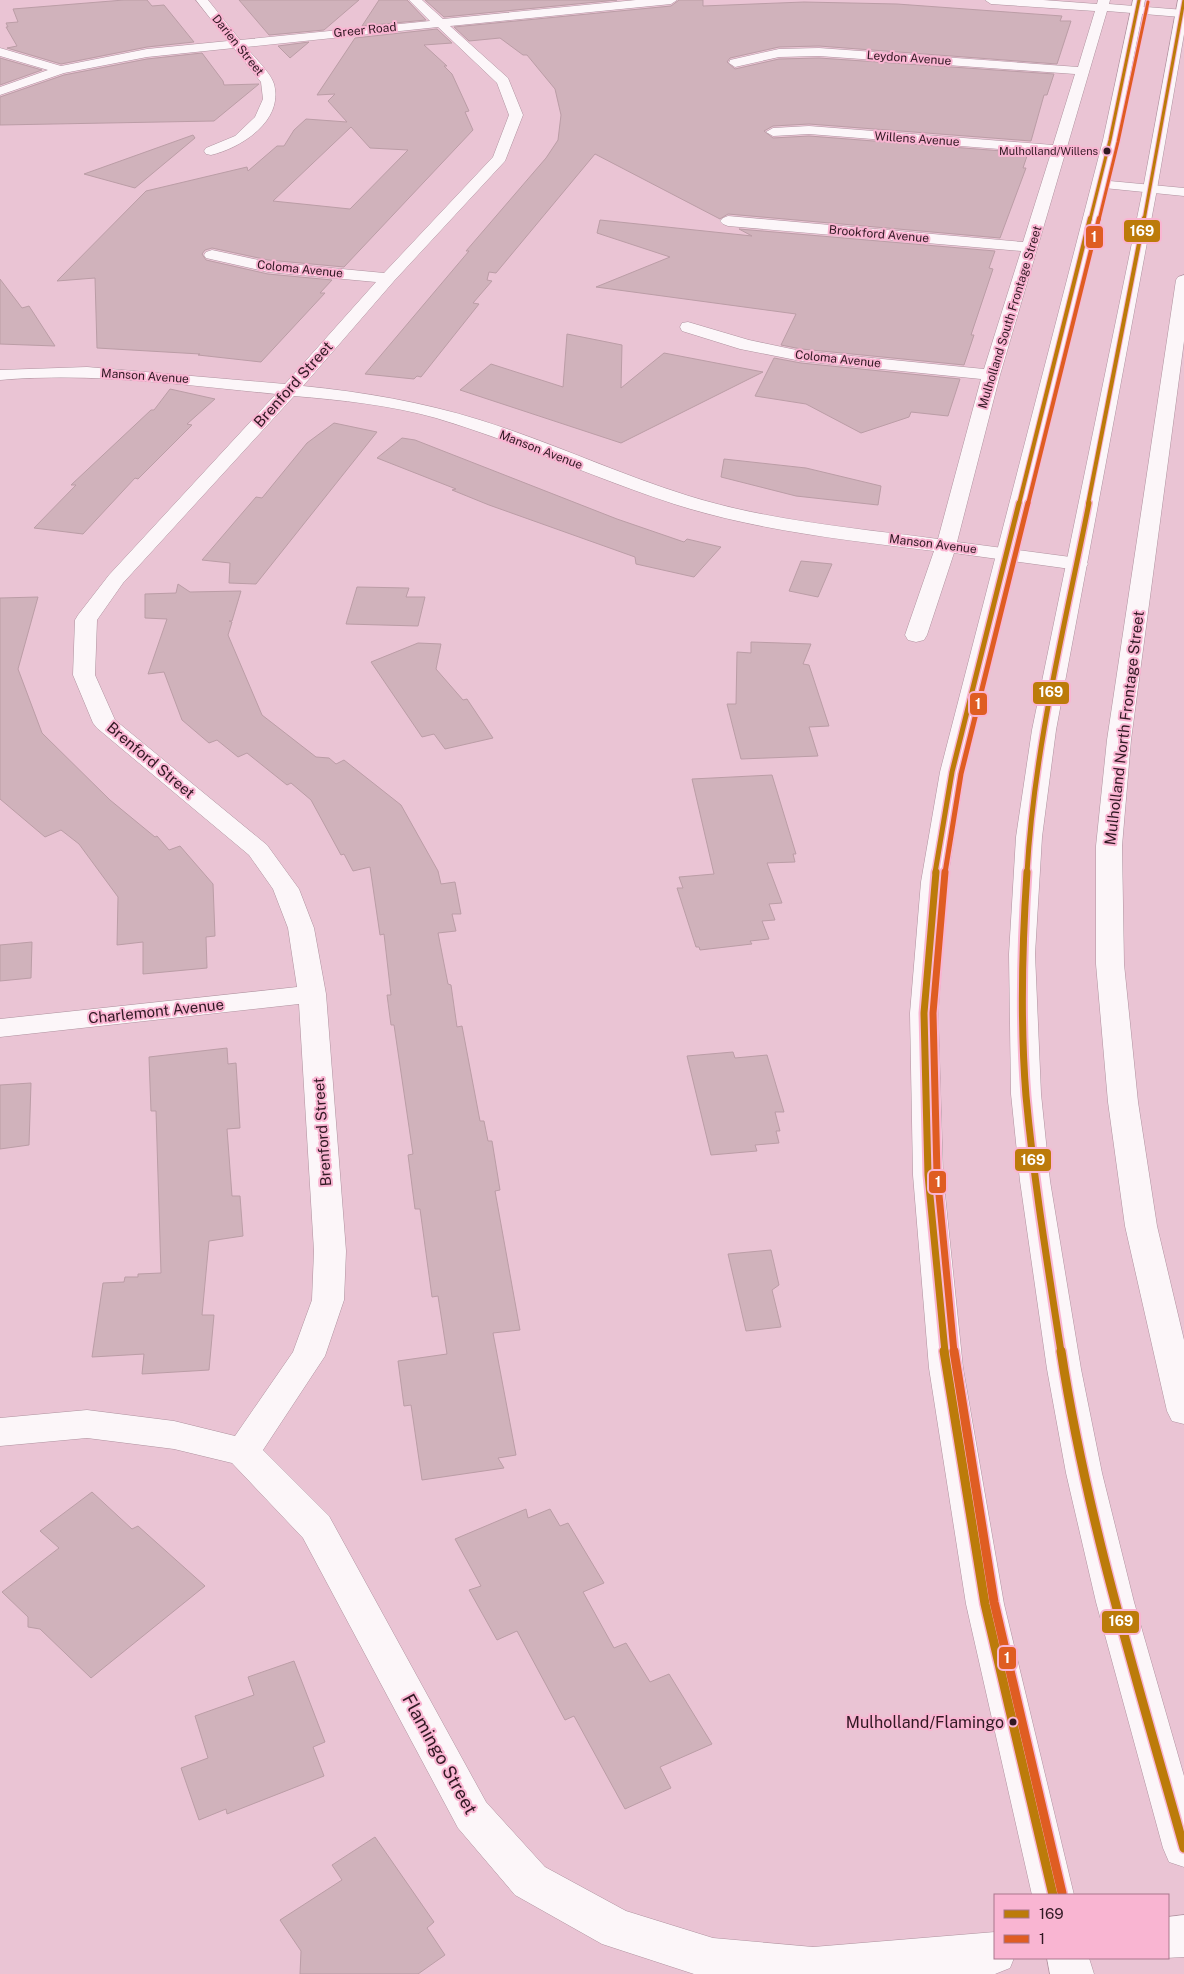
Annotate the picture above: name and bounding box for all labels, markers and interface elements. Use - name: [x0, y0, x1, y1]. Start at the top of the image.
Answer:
- street label: Darien Street: [209, 12, 267, 79]
- street label: Greer Road: [333, 20, 397, 40]
- street label: Leydon Avenue: [866, 48, 952, 68]
- street label: Willens Avenue: [874, 129, 960, 149]
- place label: Mulholland/Willens: [999, 145, 1098, 157]
- marker: Mulholland/Willens: [1102, 146, 1112, 156]
- line badge: 169: [1123, 219, 1161, 243]
- street label: Brookford Avenue: [828, 223, 930, 245]
- text: 169: [1130, 223, 1154, 239]
- street label: Mulholland South Frontage Street: [975, 224, 1045, 410]
- line badge: 1: [1085, 225, 1104, 249]
- text: 1: [1091, 229, 1097, 245]
- street label: Coloma Avenue: [256, 258, 344, 280]
- street label: Brenford Street: [250, 338, 336, 430]
- street label: Coloma Avenue: [794, 348, 882, 370]
- street label: Manson Avenue: [101, 366, 190, 386]
- street label: Manson Avenue: [497, 428, 585, 472]
- street label: Manson Avenue: [888, 532, 978, 556]
- street label: Mulholland North Frontage Street: [1101, 610, 1147, 846]
- line badge: 169: [1032, 681, 1070, 705]
- text: 169: [1039, 684, 1063, 700]
- line badge: 1: [969, 692, 988, 716]
- text: 1: [975, 696, 981, 712]
- street label: Brenford Street: [104, 718, 198, 802]
- street label: Charlemont Avenue: [87, 995, 225, 1027]
- street label: Brenford Street: [310, 1077, 334, 1187]
- line badge: 169: [1014, 1148, 1052, 1172]
- text: 169: [1021, 1152, 1045, 1168]
- line badge: 1: [928, 1170, 947, 1194]
- text: 1: [935, 1174, 941, 1190]
- line badge: 169: [1101, 1610, 1140, 1634]
- text: 169: [1109, 1613, 1133, 1629]
- line badge: 1: [998, 1646, 1017, 1670]
- text: 1: [1004, 1650, 1010, 1666]
- street label: Flamingo Street: [398, 1690, 482, 1818]
- place label: Mulholland/Flamingo: [846, 1713, 1004, 1732]
- marker: Mulholland/Flamingo: [1008, 1717, 1018, 1727]
- legend: [994, 1894, 1169, 1959]
- text: 169: [1039, 1905, 1064, 1922]
- text: 1: [1039, 1930, 1045, 1947]

